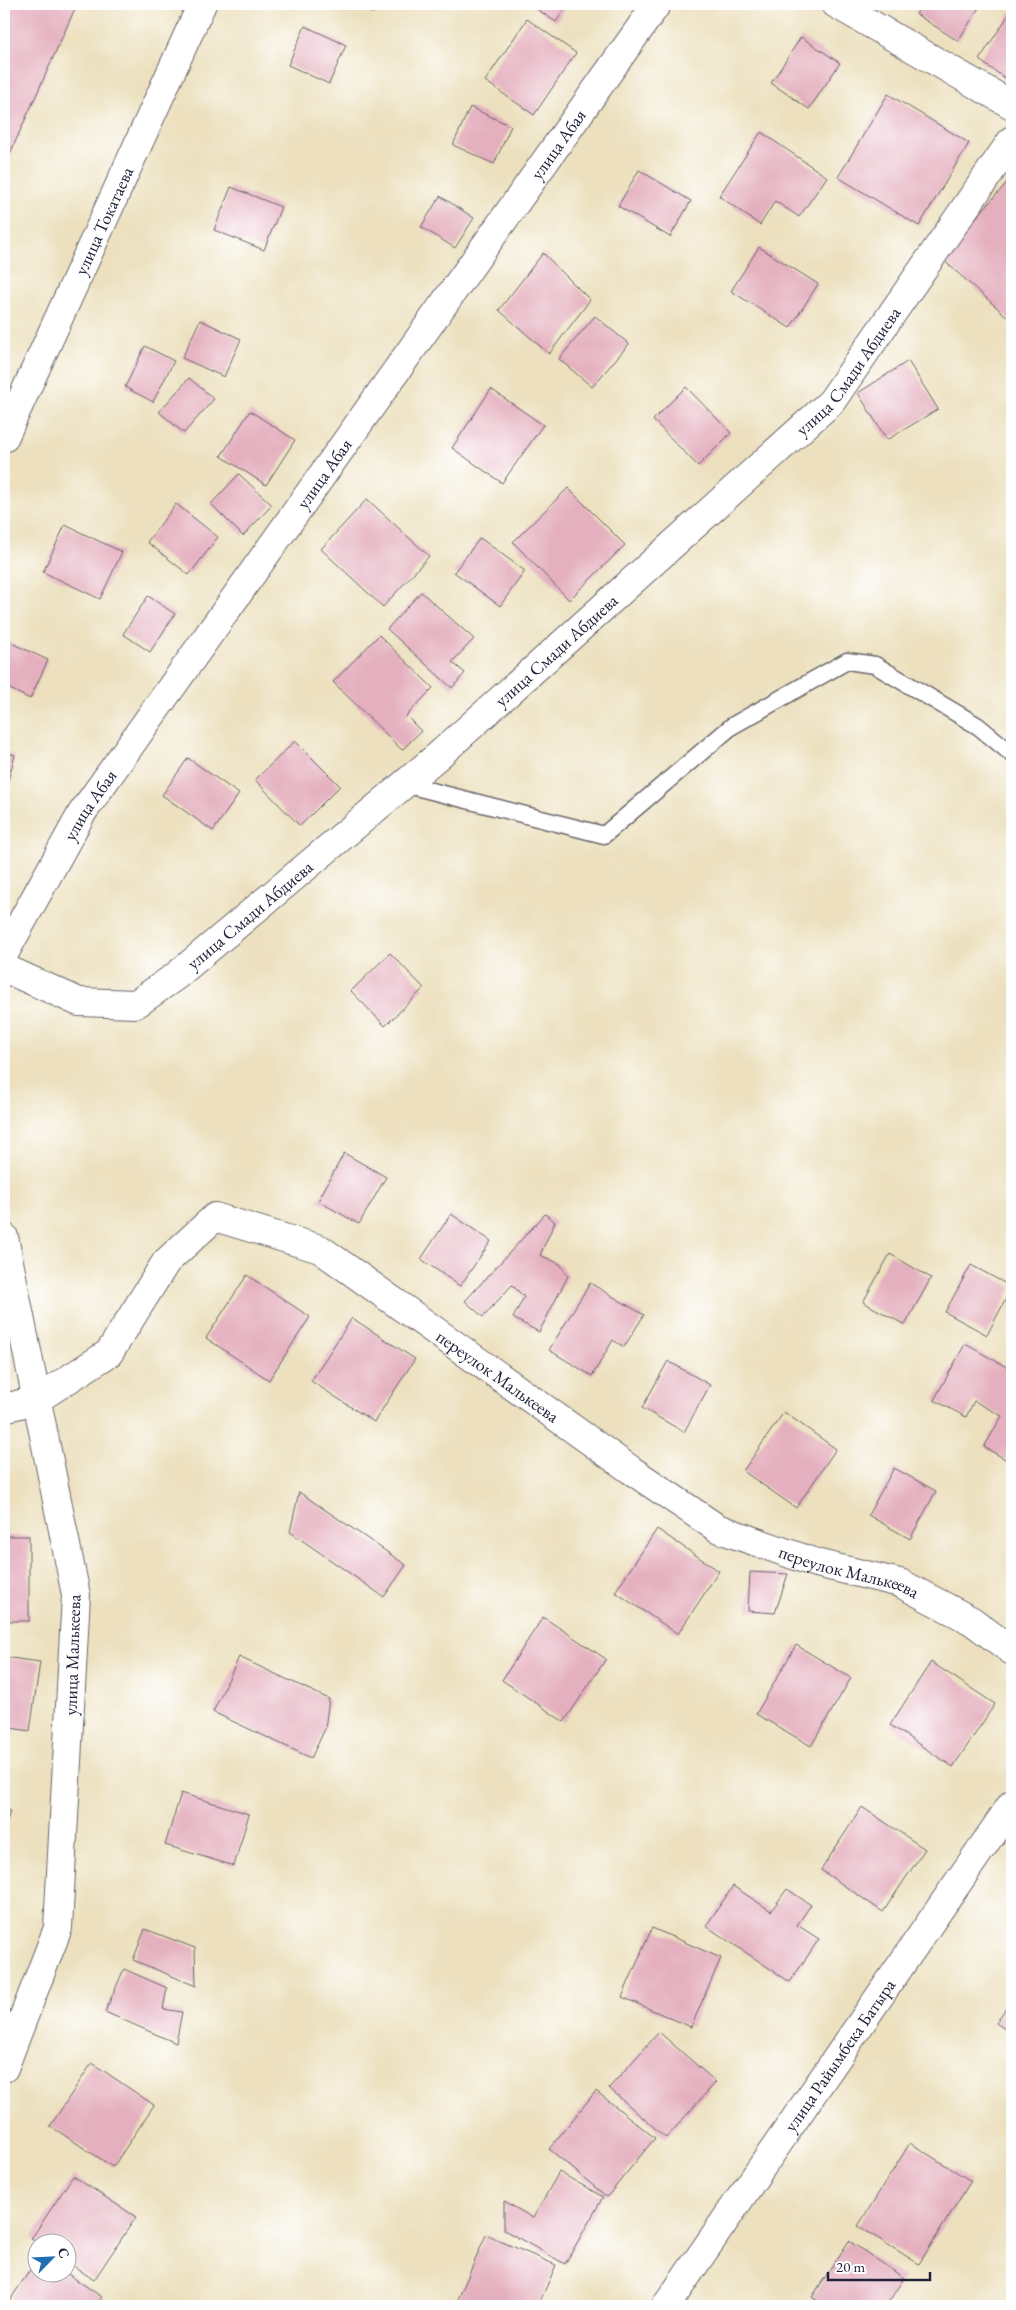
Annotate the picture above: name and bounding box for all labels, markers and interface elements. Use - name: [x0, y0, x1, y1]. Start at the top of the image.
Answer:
- street label: улица Абая: [525, 104, 590, 184]
- street label: улица Токатаева: [69, 162, 138, 278]
- street label: улица Смади Абдиева: [790, 301, 906, 440]
- street label: улица Абая: [291, 434, 356, 513]
- street label: улица Смади Абдиева: [489, 588, 623, 711]
- street label: улица Абая: [58, 764, 121, 845]
- street label: улица Смади Абдиева: [181, 854, 318, 974]
- street label: переулок Малькеева: [432, 1324, 565, 1428]
- street label: переулок Малькеева: [776, 1539, 924, 1603]
- street label: улица Малькеева: [58, 1593, 86, 1716]
- street label: улица Райымбека Батыра: [778, 1973, 900, 2136]
- north arrow: [28, 2232, 78, 2282]
- text: С: [54, 2245, 74, 2261]
- scale bar: [828, 2250, 931, 2282]
- text: 20 m: [836, 2257, 865, 2276]

